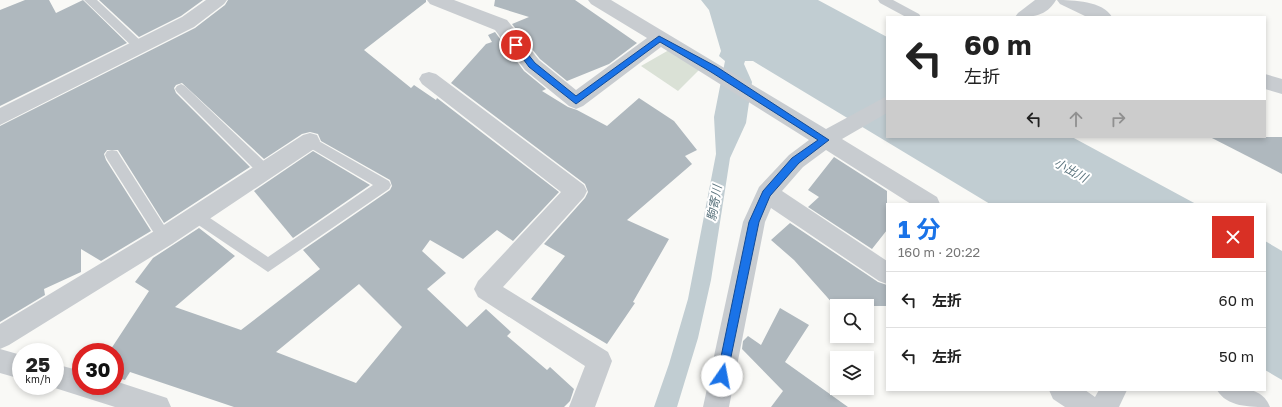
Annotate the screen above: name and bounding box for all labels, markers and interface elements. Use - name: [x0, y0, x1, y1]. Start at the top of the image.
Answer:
- pin: [499, 28, 533, 62]
- text: 60 m: [964, 28, 1031, 61]
- icon: left: [898, 32, 950, 84]
- icon: arrive: [505, 34, 527, 56]
- text: 左折: [964, 65, 1000, 87]
- icon: left: [1023, 108, 1045, 130]
- icon: ahead: [1065, 108, 1087, 130]
- icon: right: [1107, 108, 1129, 130]
- water label: 小出川: [1052, 155, 1092, 186]
- water label: 駒寄川: [703, 182, 725, 222]
- text: 1 分: [898, 214, 940, 243]
- button: close: [1212, 216, 1254, 258]
- text: 160 m · 20:22: [898, 244, 980, 260]
- icon: left: [898, 289, 920, 311]
- text: 左折: [932, 291, 962, 309]
- text: 60 m: [1219, 291, 1254, 309]
- map controls: [830, 299, 874, 395]
- button: search: [830, 299, 874, 343]
- speed limit sign: 30: [72, 343, 124, 395]
- icon: left: [898, 345, 920, 367]
- text: 左折: [932, 347, 962, 365]
- text: 50 m: [1219, 347, 1254, 365]
- button: layers: [830, 351, 874, 395]
- text: 25: [26, 352, 50, 376]
- position arrow: [701, 355, 743, 397]
- text: km/h: [25, 373, 51, 385]

